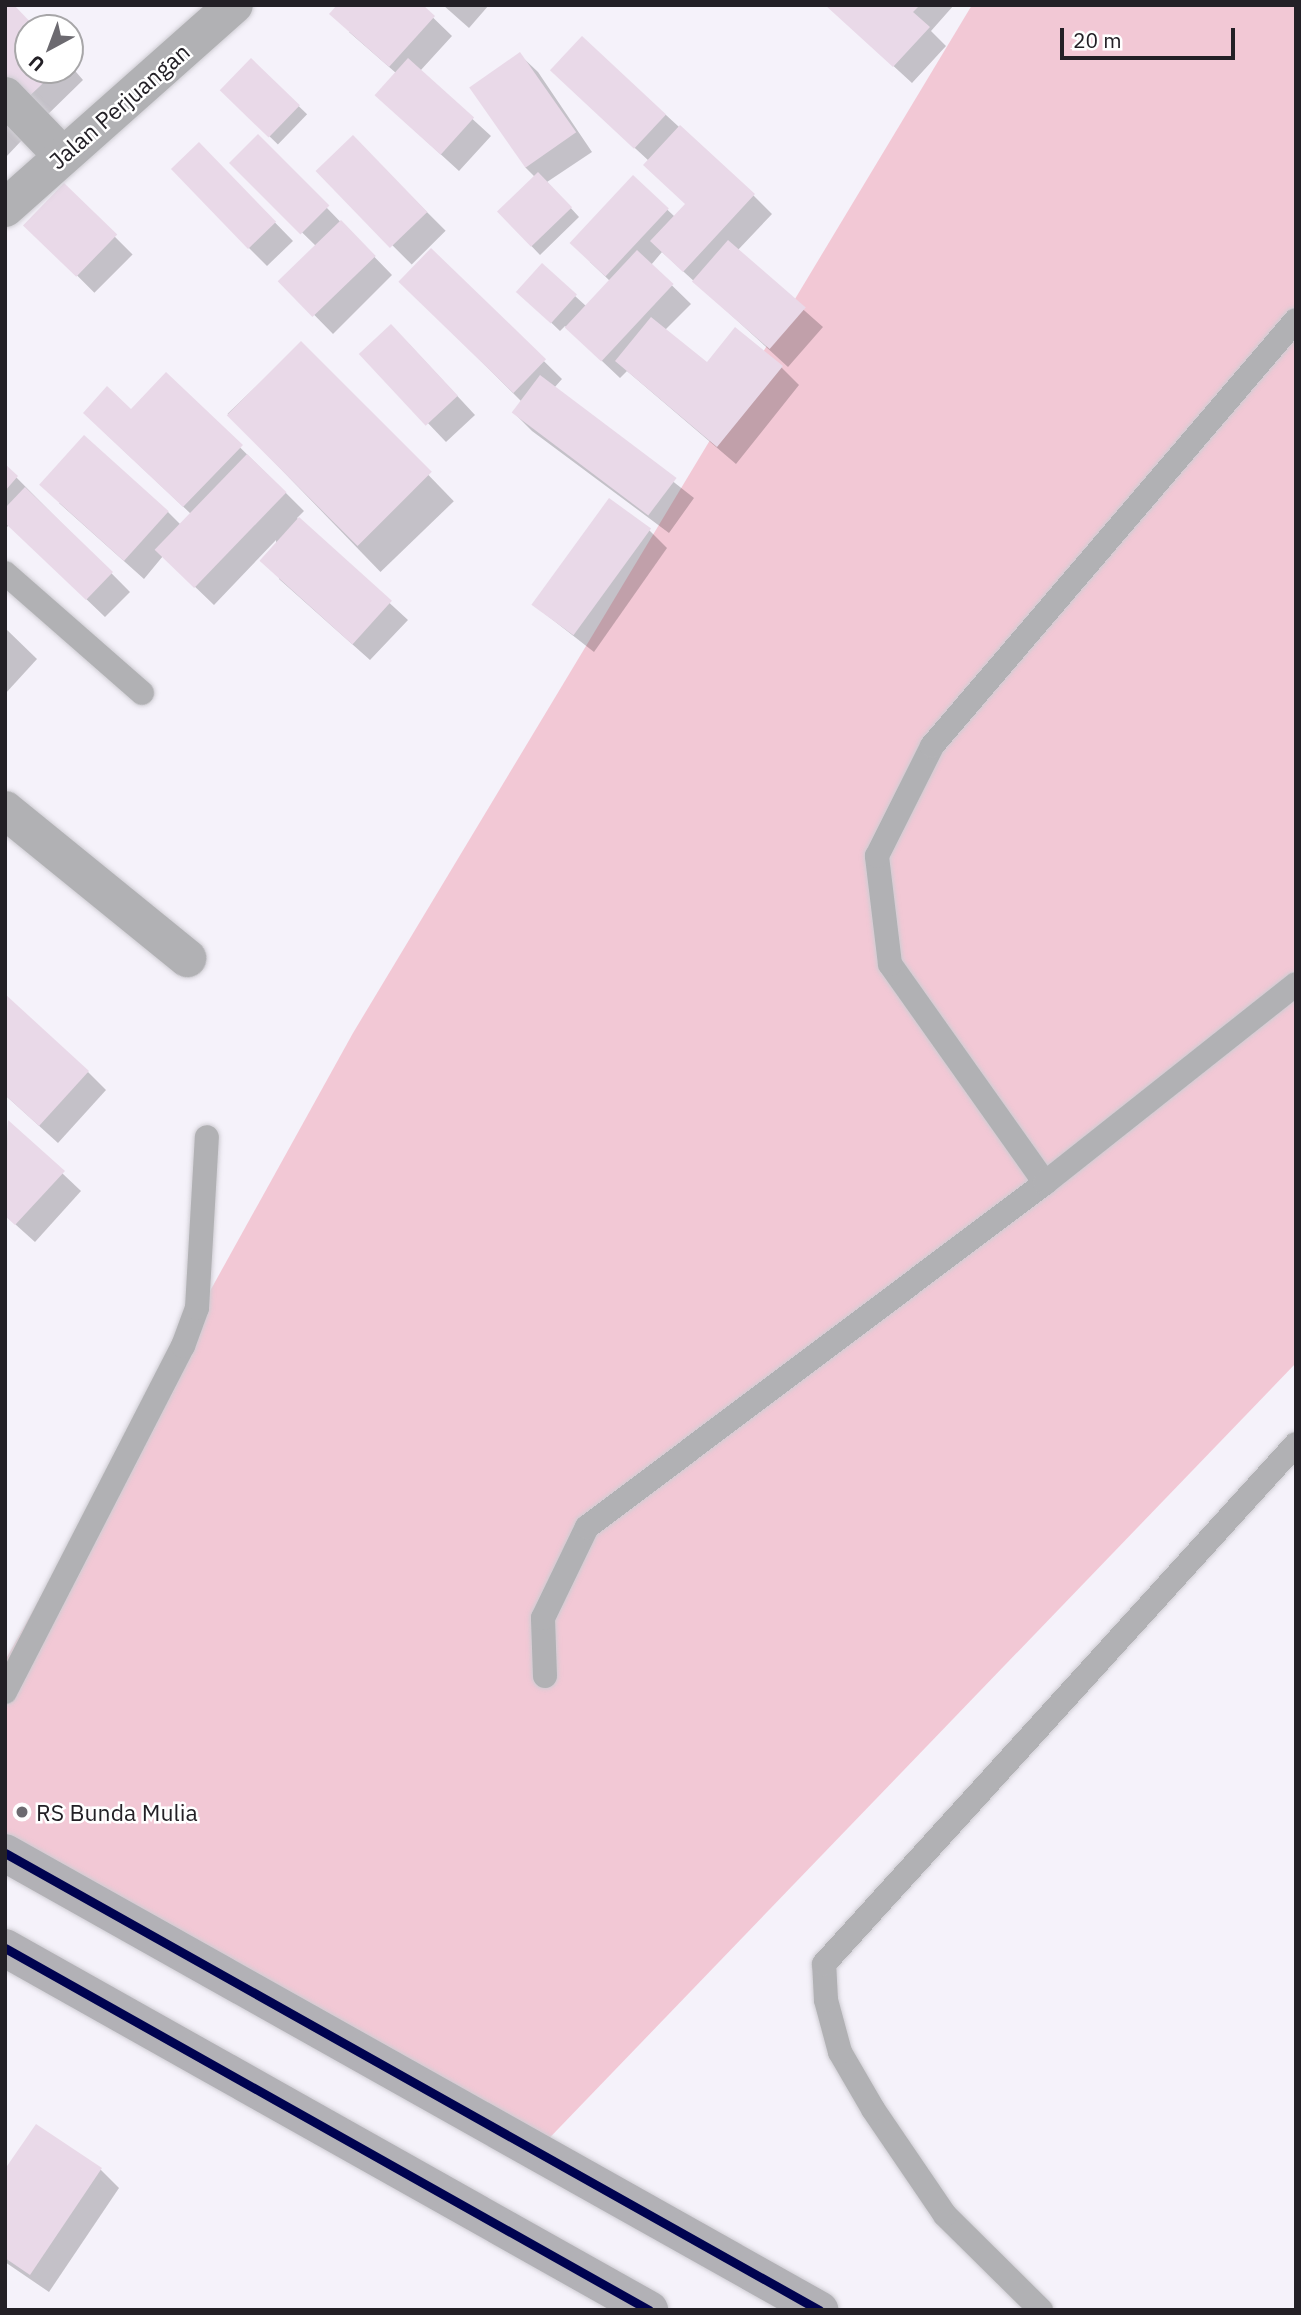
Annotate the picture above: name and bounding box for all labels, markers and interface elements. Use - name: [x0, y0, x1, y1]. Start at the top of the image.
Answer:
- north arrow: [14, 14, 84, 84]
- scale bar: [1063, 14, 1238, 58]
- text: 20 m: [1073, 26, 1122, 54]
- street label: Jalan Perjuangan: [43, 37, 195, 175]
- text: U: [24, 50, 49, 77]
- place label: RS Bunda Mulia: [36, 1798, 198, 1826]
- marker: RS Bunda Mulia: [14, 1804, 30, 1820]

